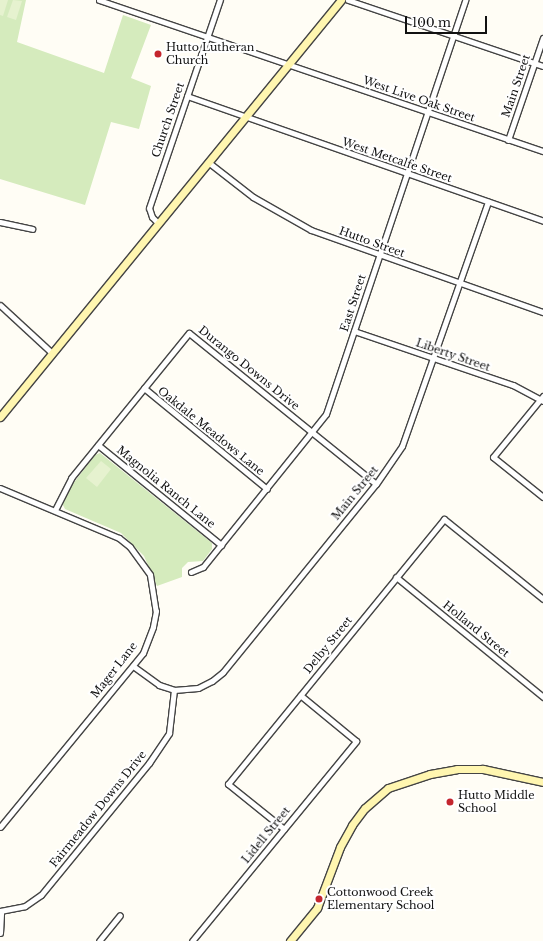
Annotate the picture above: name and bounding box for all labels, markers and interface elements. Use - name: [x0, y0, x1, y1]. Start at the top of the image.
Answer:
- scale bar: [407, 8, 489, 34]
- text: 100 m: [412, 15, 451, 30]
- place label: Hutto Lutheran Church: [166, 41, 254, 67]
- marker: Hutto Lutheran Church: [153, 49, 163, 59]
- street label: Main Street: [499, 53, 533, 119]
- street label: West Live Oak Street: [361, 74, 477, 124]
- street label: Church Street: [149, 81, 187, 159]
- street label: West Metcalfe Street: [340, 135, 454, 185]
- street label: Hutto Street: [337, 224, 407, 260]
- street label: East Street: [338, 273, 368, 333]
- street label: Durango Downs Drive: [196, 323, 302, 413]
- street label: Liberty Street: [414, 336, 492, 374]
- street label: Oakdale Meadows Lane: [155, 384, 267, 478]
- street label: Magnolia Ranch Lane: [114, 443, 218, 531]
- street label: Main Street: [329, 463, 381, 523]
- street label: Holland Street: [440, 598, 512, 660]
- street label: Delby Street: [301, 614, 355, 676]
- street label: Mager Lane: [88, 639, 140, 701]
- street label: Fairmeadow Downs Drive: [47, 748, 149, 870]
- place label: Hutto Middle School: [458, 789, 534, 815]
- marker: Hutto Middle School: [445, 797, 455, 807]
- street label: Lidell Street: [239, 804, 293, 866]
- place label: Cottonwood Creek Elementary School: [327, 886, 435, 912]
- marker: Cottonwood Creek Elementary School: [314, 894, 324, 904]

